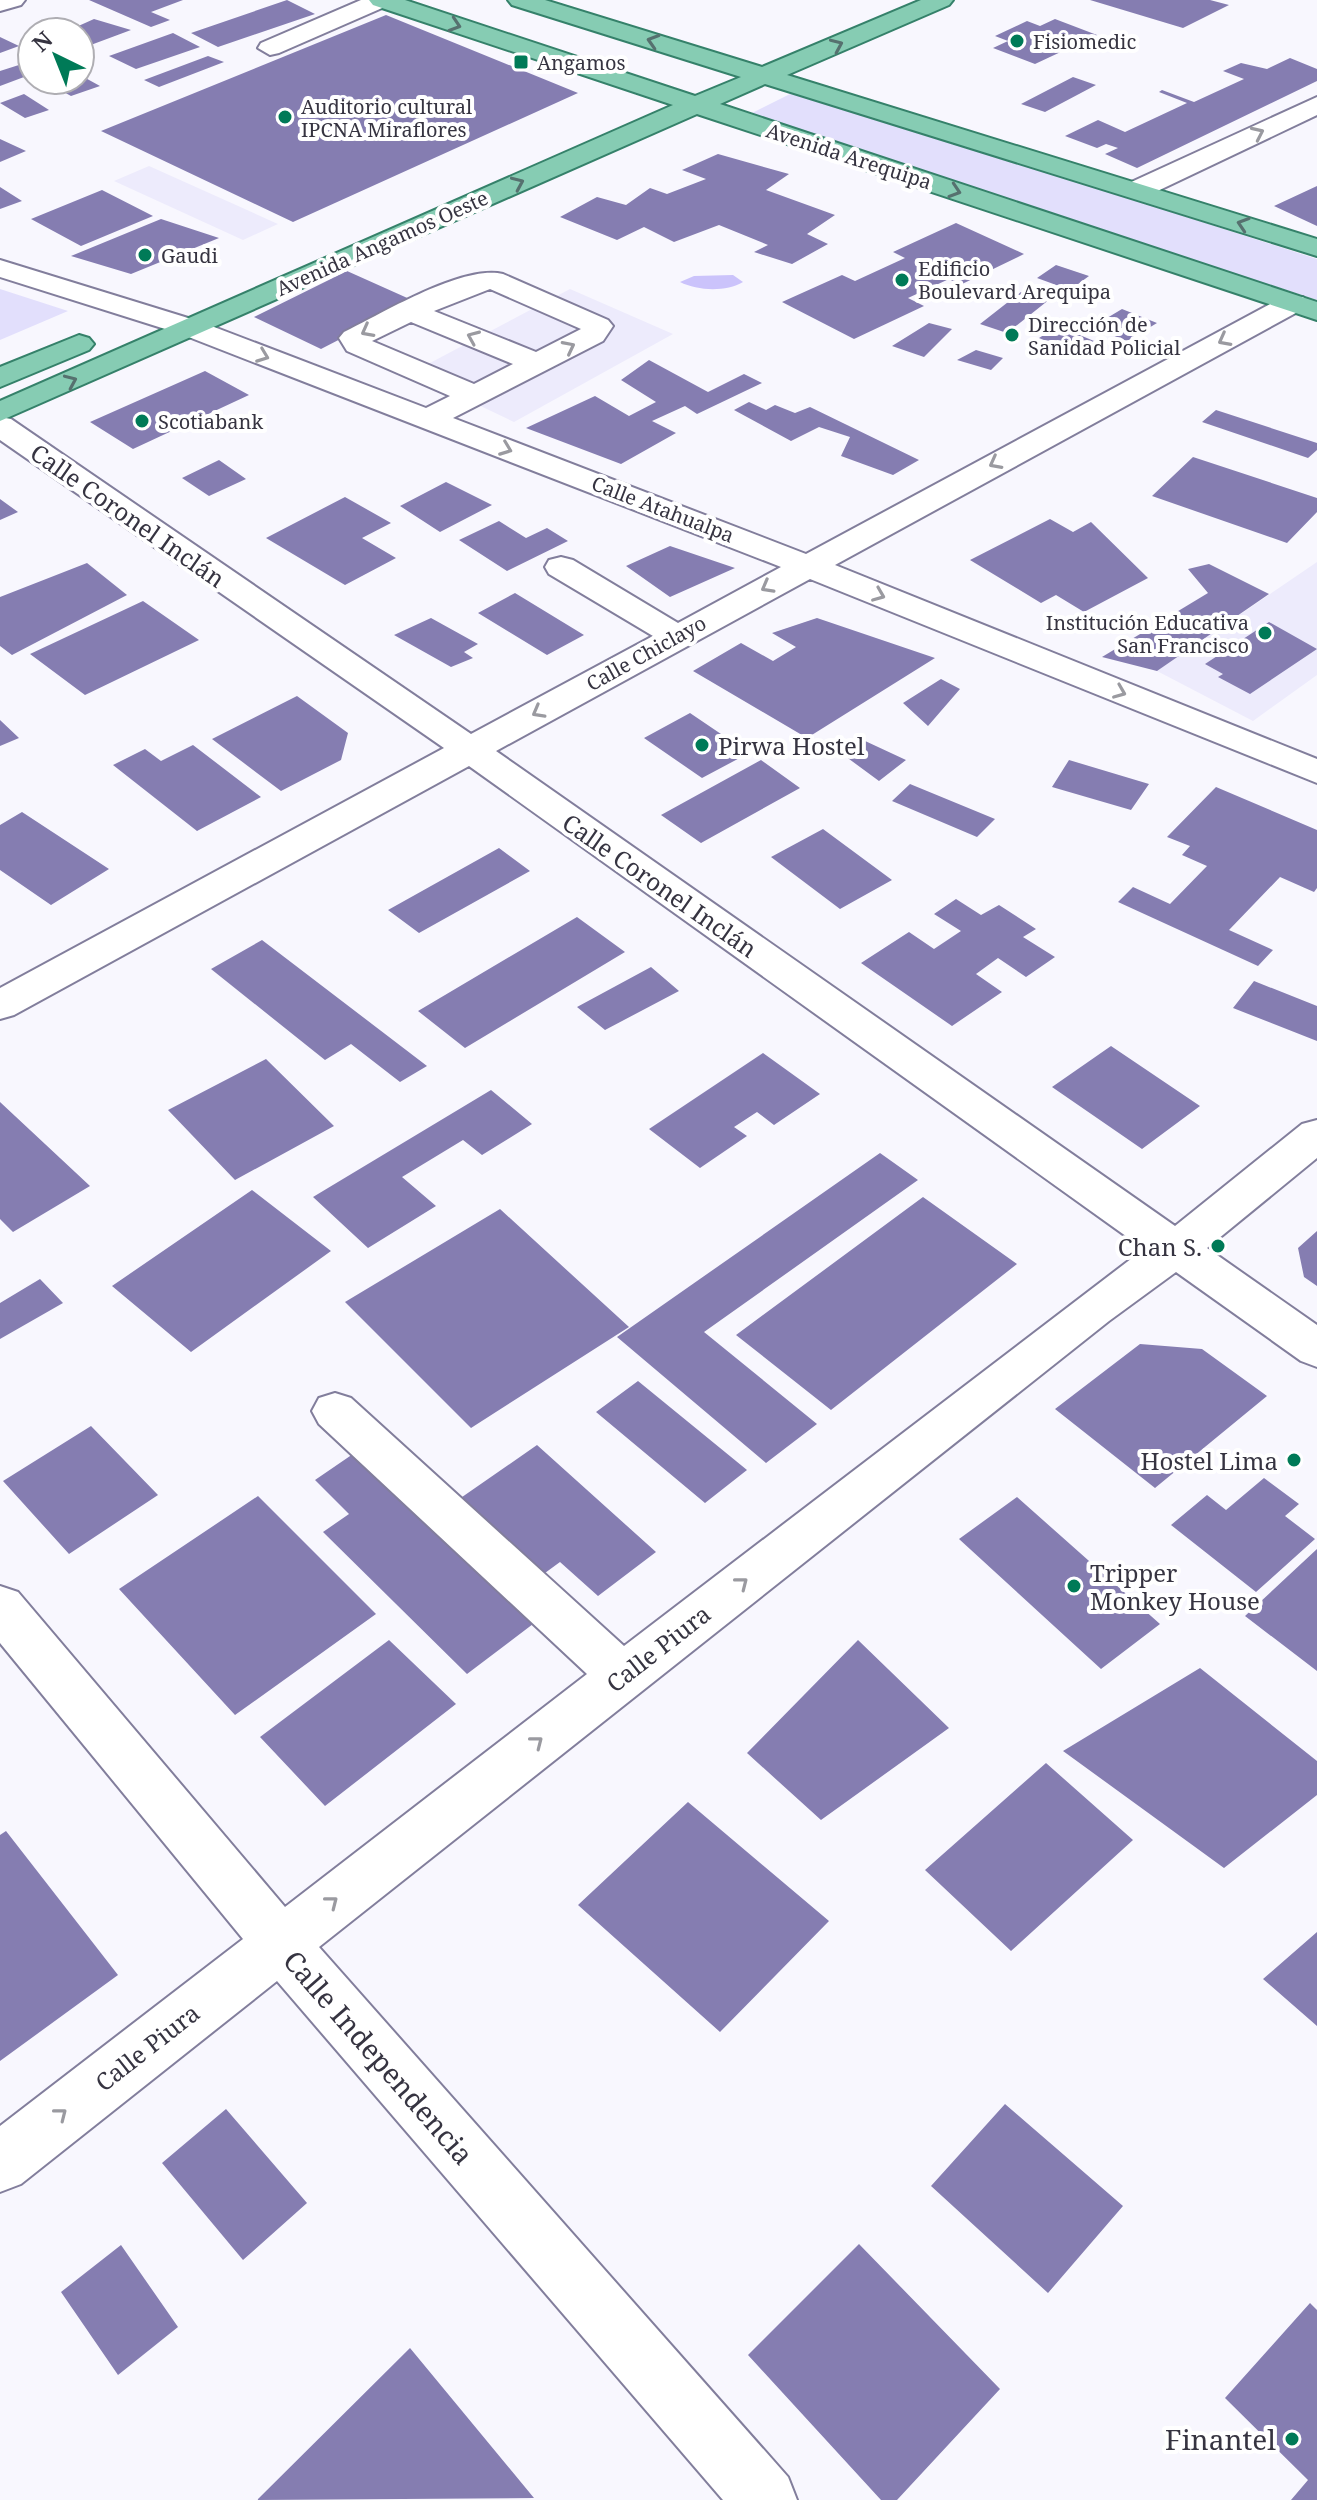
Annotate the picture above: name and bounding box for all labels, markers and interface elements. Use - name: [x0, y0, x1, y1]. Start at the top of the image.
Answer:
- one-way arrow: [447, 15, 461, 31]
- north arrow: [16, 16, 96, 96]
- text: N: [25, 24, 58, 58]
- place label: Fisiomedic: [1033, 28, 1136, 55]
- marker: Fisiomedic: [1008, 32, 1026, 50]
- one-way arrow: [647, 34, 661, 50]
- one-way arrow: [829, 39, 843, 55]
- place label: Angamos: [537, 49, 625, 76]
- marker: Angamos: [512, 53, 530, 71]
- place label: Auditorio cultural IPCNA Miraflores: [301, 93, 472, 143]
- marker: Auditorio cultural IPCNA Miraflores: [276, 108, 294, 126]
- street label: Avenida Arequipa: [763, 117, 935, 195]
- one-way arrow: [1249, 127, 1264, 143]
- one-way arrow: [509, 177, 524, 193]
- one-way arrow: [948, 182, 961, 198]
- street label: Avenida Angamos Oeste: [272, 184, 492, 302]
- one-way arrow: [1236, 217, 1250, 233]
- place label: Gaudi: [161, 242, 219, 269]
- marker: Gaudi: [136, 246, 154, 264]
- place label: Edificio Boulevard Arequipa: [918, 255, 1111, 305]
- marker: Edificio Boulevard Arequipa: [893, 271, 911, 289]
- place label: Dirección de Sanidad Policial: [1028, 311, 1180, 361]
- one-way arrow: [361, 321, 375, 336]
- marker: Dirección de Sanidad Policial: [1003, 326, 1021, 344]
- one-way arrow: [467, 330, 481, 347]
- one-way arrow: [1219, 330, 1233, 346]
- one-way arrow: [560, 341, 575, 356]
- one-way arrow: [255, 346, 269, 363]
- one-way arrow: [63, 374, 78, 390]
- place label: Scotiabank: [158, 408, 263, 435]
- marker: Scotiabank: [133, 412, 151, 430]
- street label: Calle Coronel Inclán: [24, 435, 232, 595]
- one-way arrow: [498, 439, 512, 456]
- one-way arrow: [989, 454, 1004, 469]
- street label: Calle Atahualpa: [588, 469, 738, 549]
- one-way arrow: [760, 577, 775, 592]
- one-way arrow: [871, 585, 885, 602]
- street label: Calle Chiclayo: [581, 609, 711, 697]
- place label: Institución Educativa San Francisco: [1046, 609, 1249, 659]
- marker: Institución Educativa San Francisco: [1256, 624, 1274, 642]
- one-way arrow: [1112, 683, 1126, 699]
- one-way arrow: [532, 702, 547, 717]
- place label: Pirwa Hostel: [718, 729, 865, 762]
- marker: Pirwa Hostel: [693, 736, 711, 754]
- street label: Calle Coronel Inclán: [556, 805, 764, 965]
- place label: Chan S.: [1118, 1230, 1202, 1263]
- marker: Chan S.: [1209, 1237, 1227, 1255]
- place label: Hostel Lima: [1141, 1444, 1278, 1477]
- marker: Hostel Lima: [1285, 1451, 1303, 1469]
- place label: Tripper Monkey House: [1090, 1556, 1260, 1617]
- marker: Tripper Monkey House: [1065, 1577, 1083, 1595]
- one-way arrow: [733, 1578, 748, 1592]
- street label: Calle Piura: [599, 1597, 717, 1699]
- one-way arrow: [528, 1738, 543, 1752]
- one-way arrow: [323, 1897, 338, 1911]
- street label: Calle Independencia: [275, 1942, 483, 2172]
- street label: Calle Piura: [88, 1996, 206, 2098]
- one-way arrow: [52, 2110, 67, 2124]
- place label: Finantel: [1165, 2420, 1276, 2458]
- marker: Finantel: [1283, 2430, 1301, 2448]

